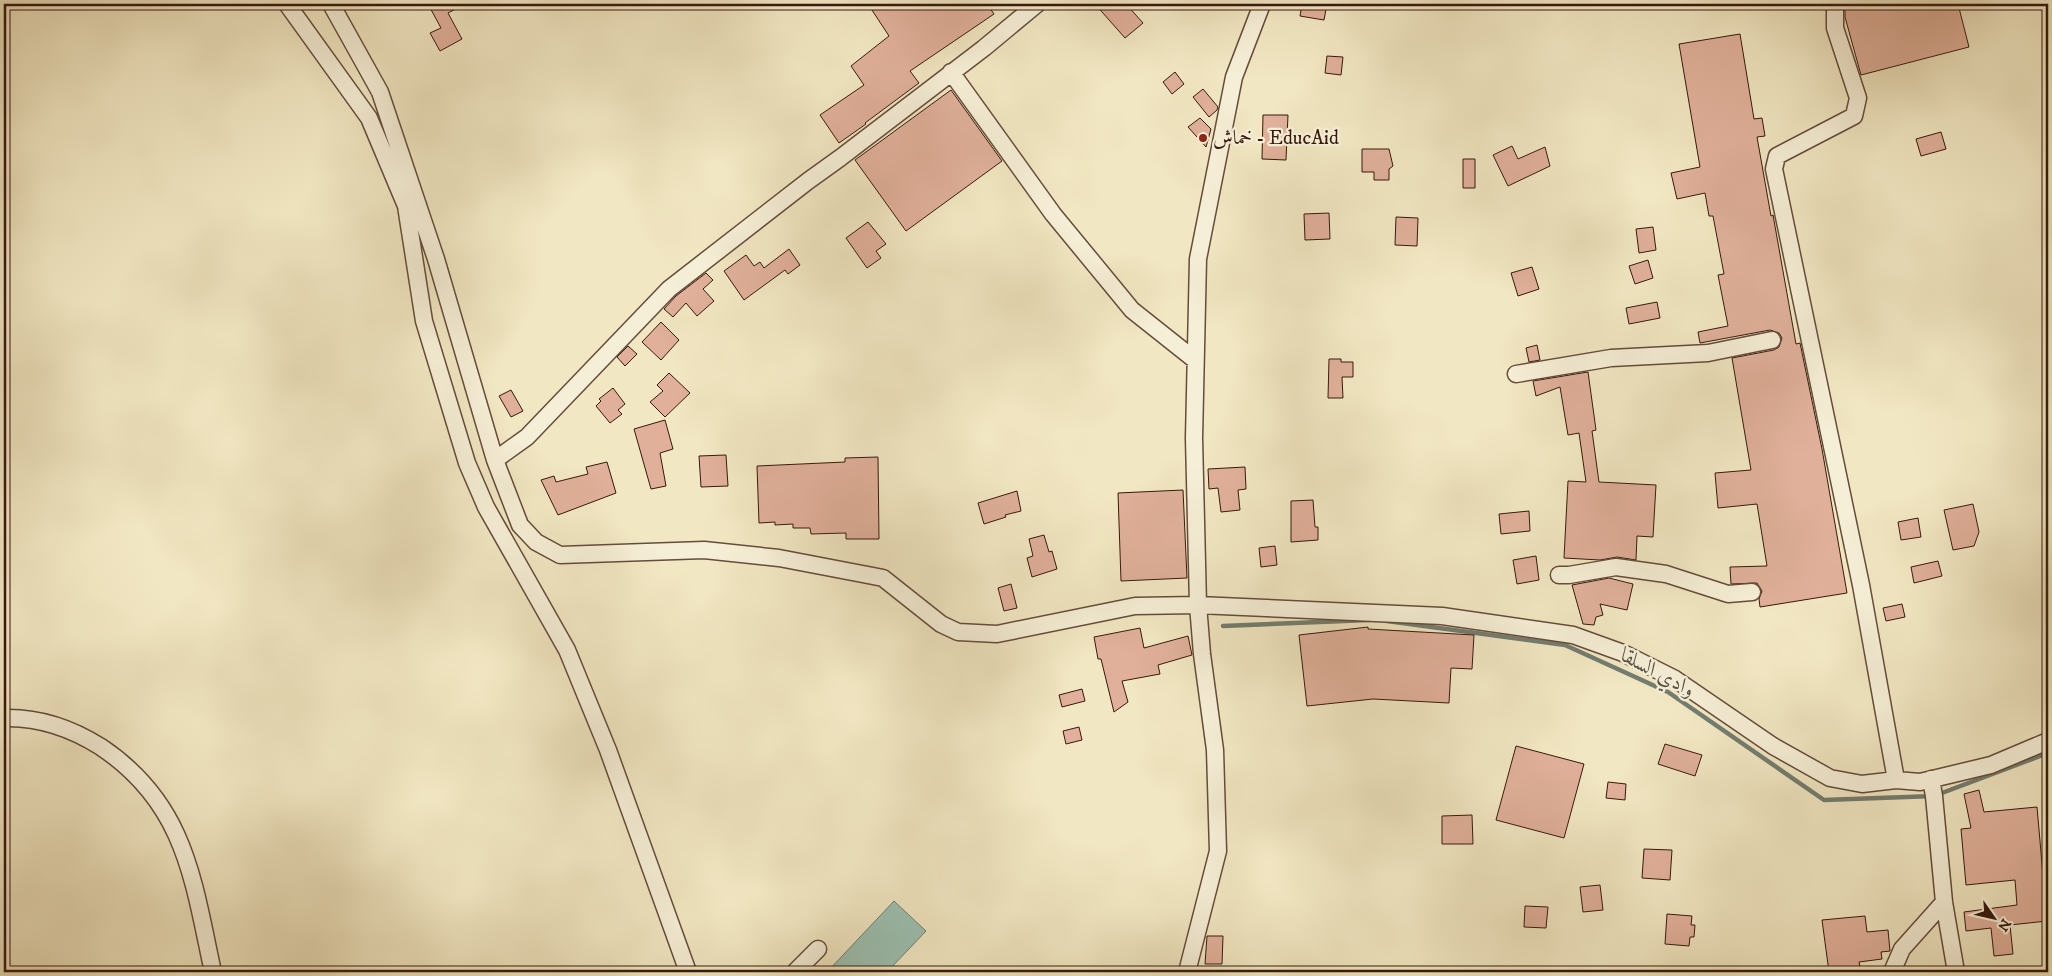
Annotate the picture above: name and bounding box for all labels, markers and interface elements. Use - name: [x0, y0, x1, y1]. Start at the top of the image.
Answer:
- place label: خماش - EducAid: [1213, 126, 1339, 151]
- marker: خماش - EducAid: [1197, 132, 1209, 144]
- water label: وادي السلقا: [1614, 642, 1699, 705]
- north arrow: [1970, 894, 2020, 944]
- text: N: [1993, 915, 2015, 935]

